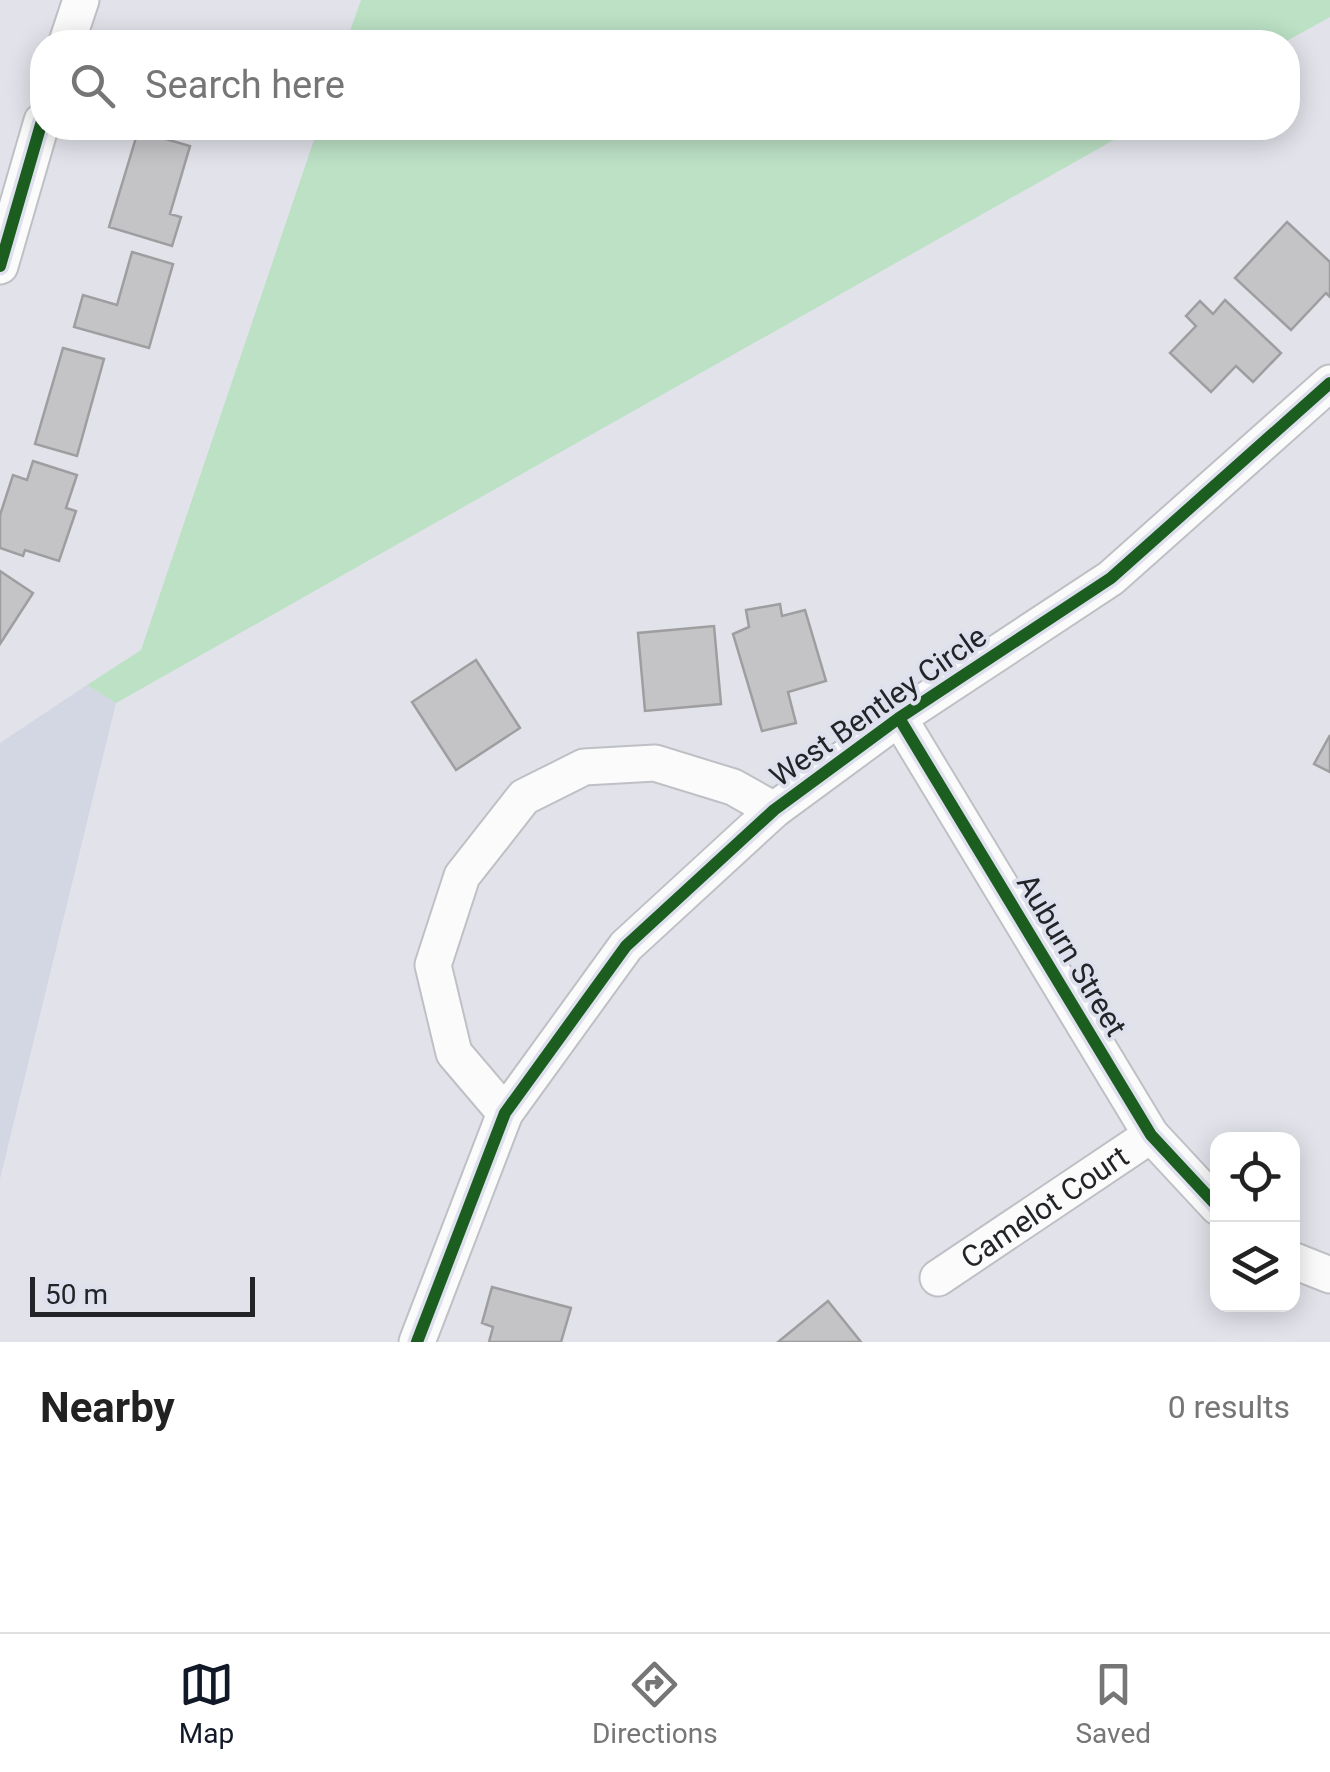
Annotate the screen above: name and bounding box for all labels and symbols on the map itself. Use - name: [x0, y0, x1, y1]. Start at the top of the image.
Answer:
- street label: West Bentley Circle: [763, 618, 993, 794]
- street label: Auburn Street: [1010, 868, 1134, 1042]
- street label: Camelot Court: [954, 1138, 1134, 1275]
- scale bar: [30, 1272, 255, 1316]

